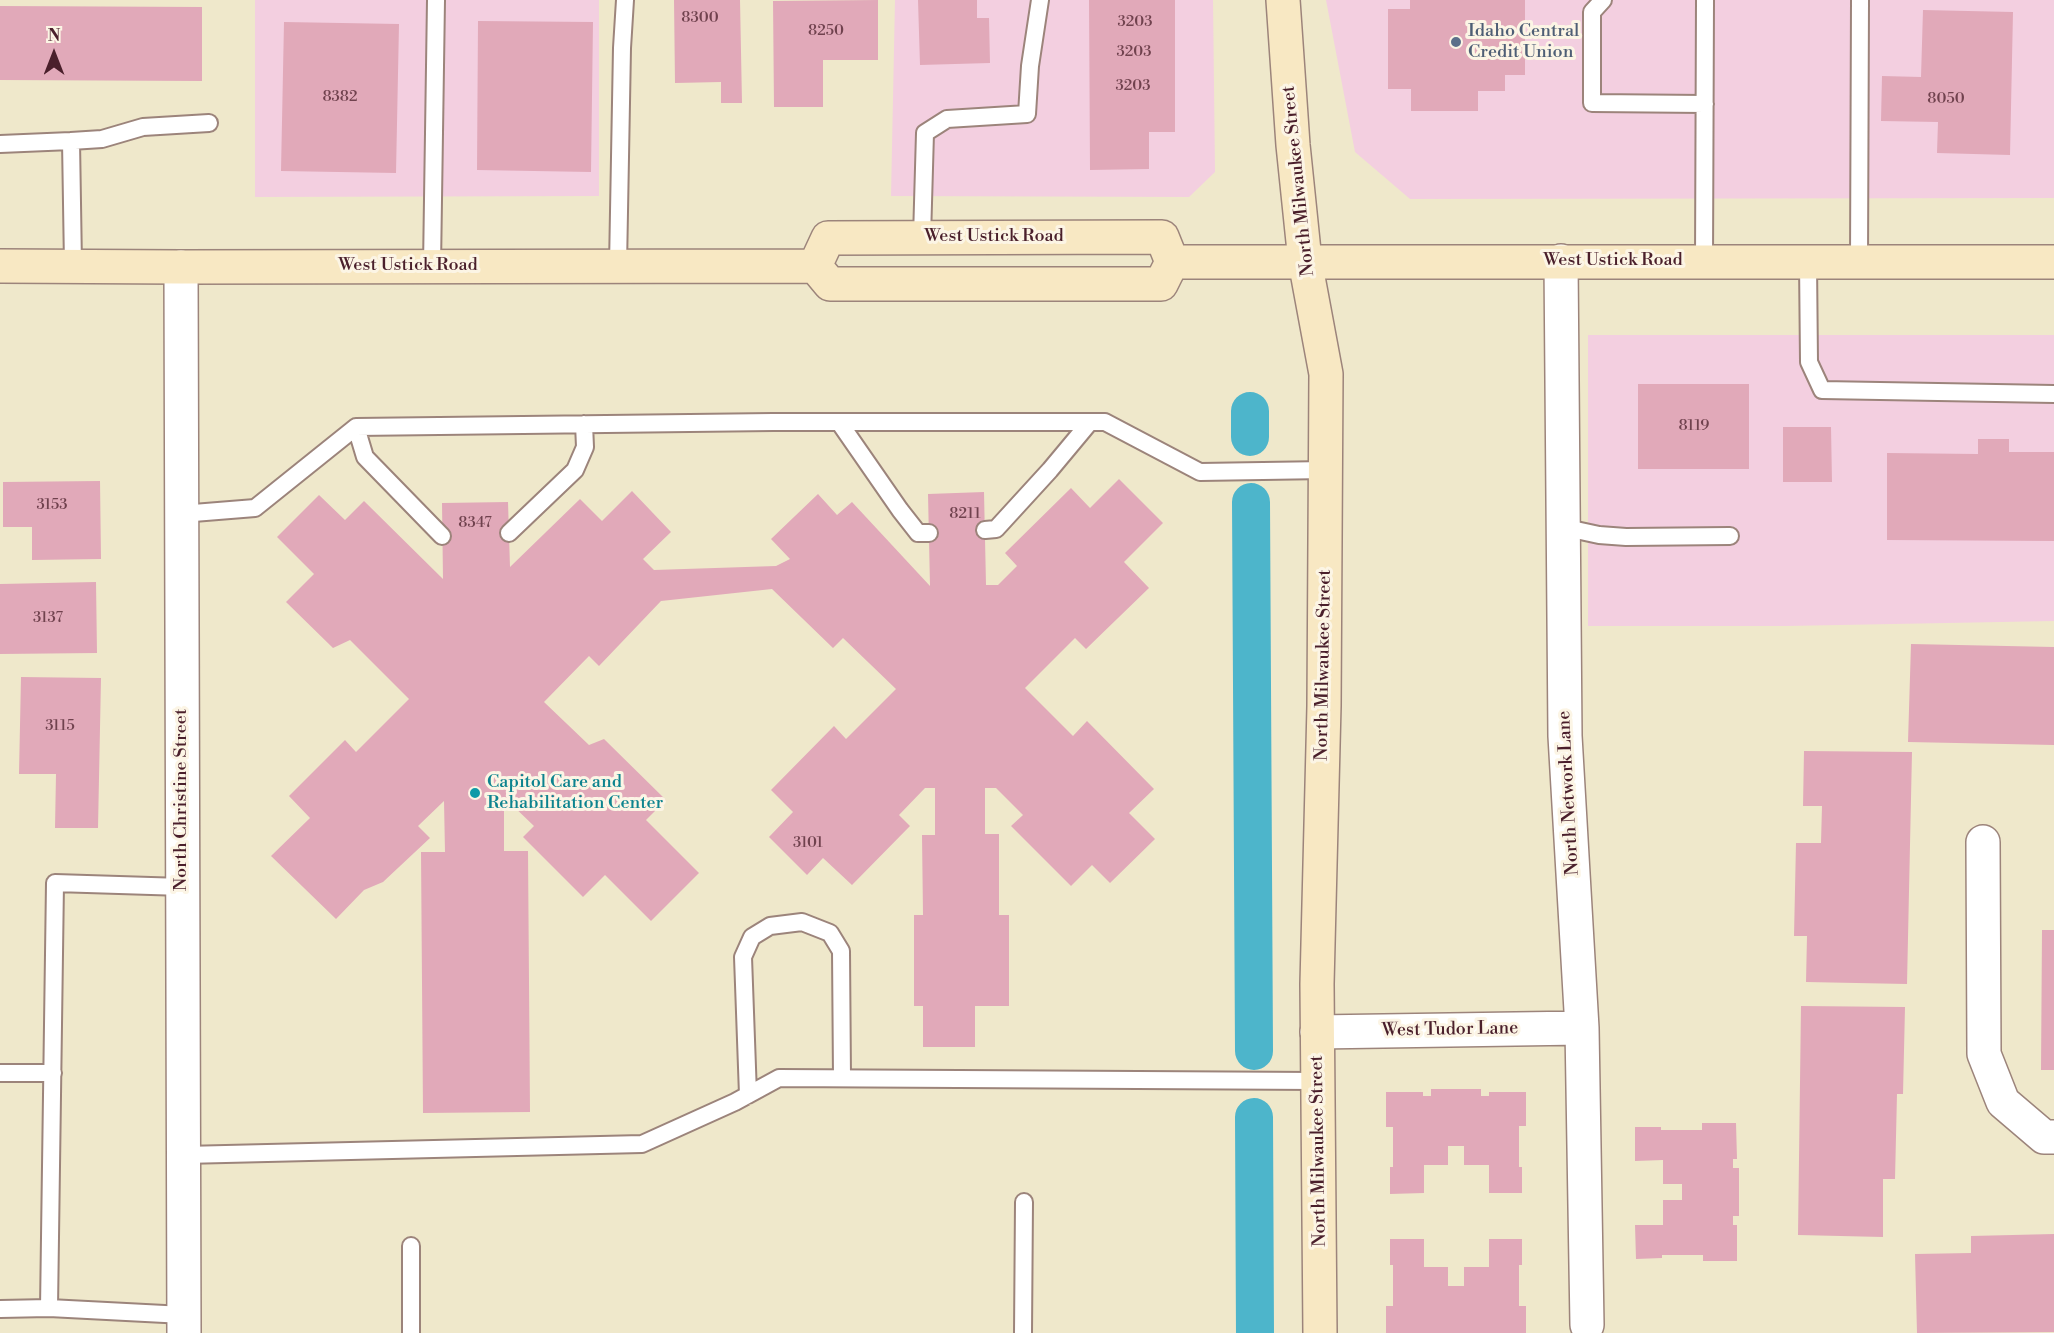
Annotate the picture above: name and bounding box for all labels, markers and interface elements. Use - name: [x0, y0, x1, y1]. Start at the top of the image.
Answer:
- house number: 8300: [681, 9, 719, 27]
- house number: 3203: [1117, 13, 1153, 31]
- place label: Idaho Central Credit Union: [1468, 21, 1579, 63]
- house number: 8250: [808, 22, 844, 40]
- north arrow: [24, 24, 84, 84]
- text: N: [48, 26, 60, 46]
- marker: Idaho Central Credit Union: [1449, 35, 1463, 49]
- house number: 3203: [1116, 43, 1152, 61]
- house number: 3203: [1115, 77, 1151, 95]
- street label: North Milwaukee Street: [1278, 85, 1320, 277]
- house number: 8382: [322, 88, 358, 106]
- house number: 8050: [1927, 90, 1965, 108]
- street label: West Ustick Road: [924, 226, 1064, 248]
- street label: West Ustick Road: [1543, 250, 1683, 272]
- street label: West Ustick Road: [338, 255, 478, 277]
- house number: 8119: [1679, 417, 1709, 435]
- house number: 3153: [37, 496, 67, 514]
- house number: 8211: [949, 505, 981, 523]
- house number: 8347: [458, 514, 492, 532]
- street label: North Milwaukee Street: [1312, 569, 1336, 761]
- house number: 3137: [33, 609, 63, 627]
- street label: North Christine Street: [171, 709, 193, 891]
- street label: North Network Lane: [1554, 710, 1584, 876]
- house number: 3115: [45, 717, 75, 735]
- place label: Capitol Care and Rehabilitation Center: [487, 772, 663, 814]
- marker: Capitol Care and Rehabilitation Center: [468, 786, 482, 800]
- house number: 3101: [793, 834, 823, 852]
- street label: West Tudor Lane: [1382, 1018, 1518, 1042]
- street label: North Milwaukee Street: [1307, 1055, 1331, 1247]

